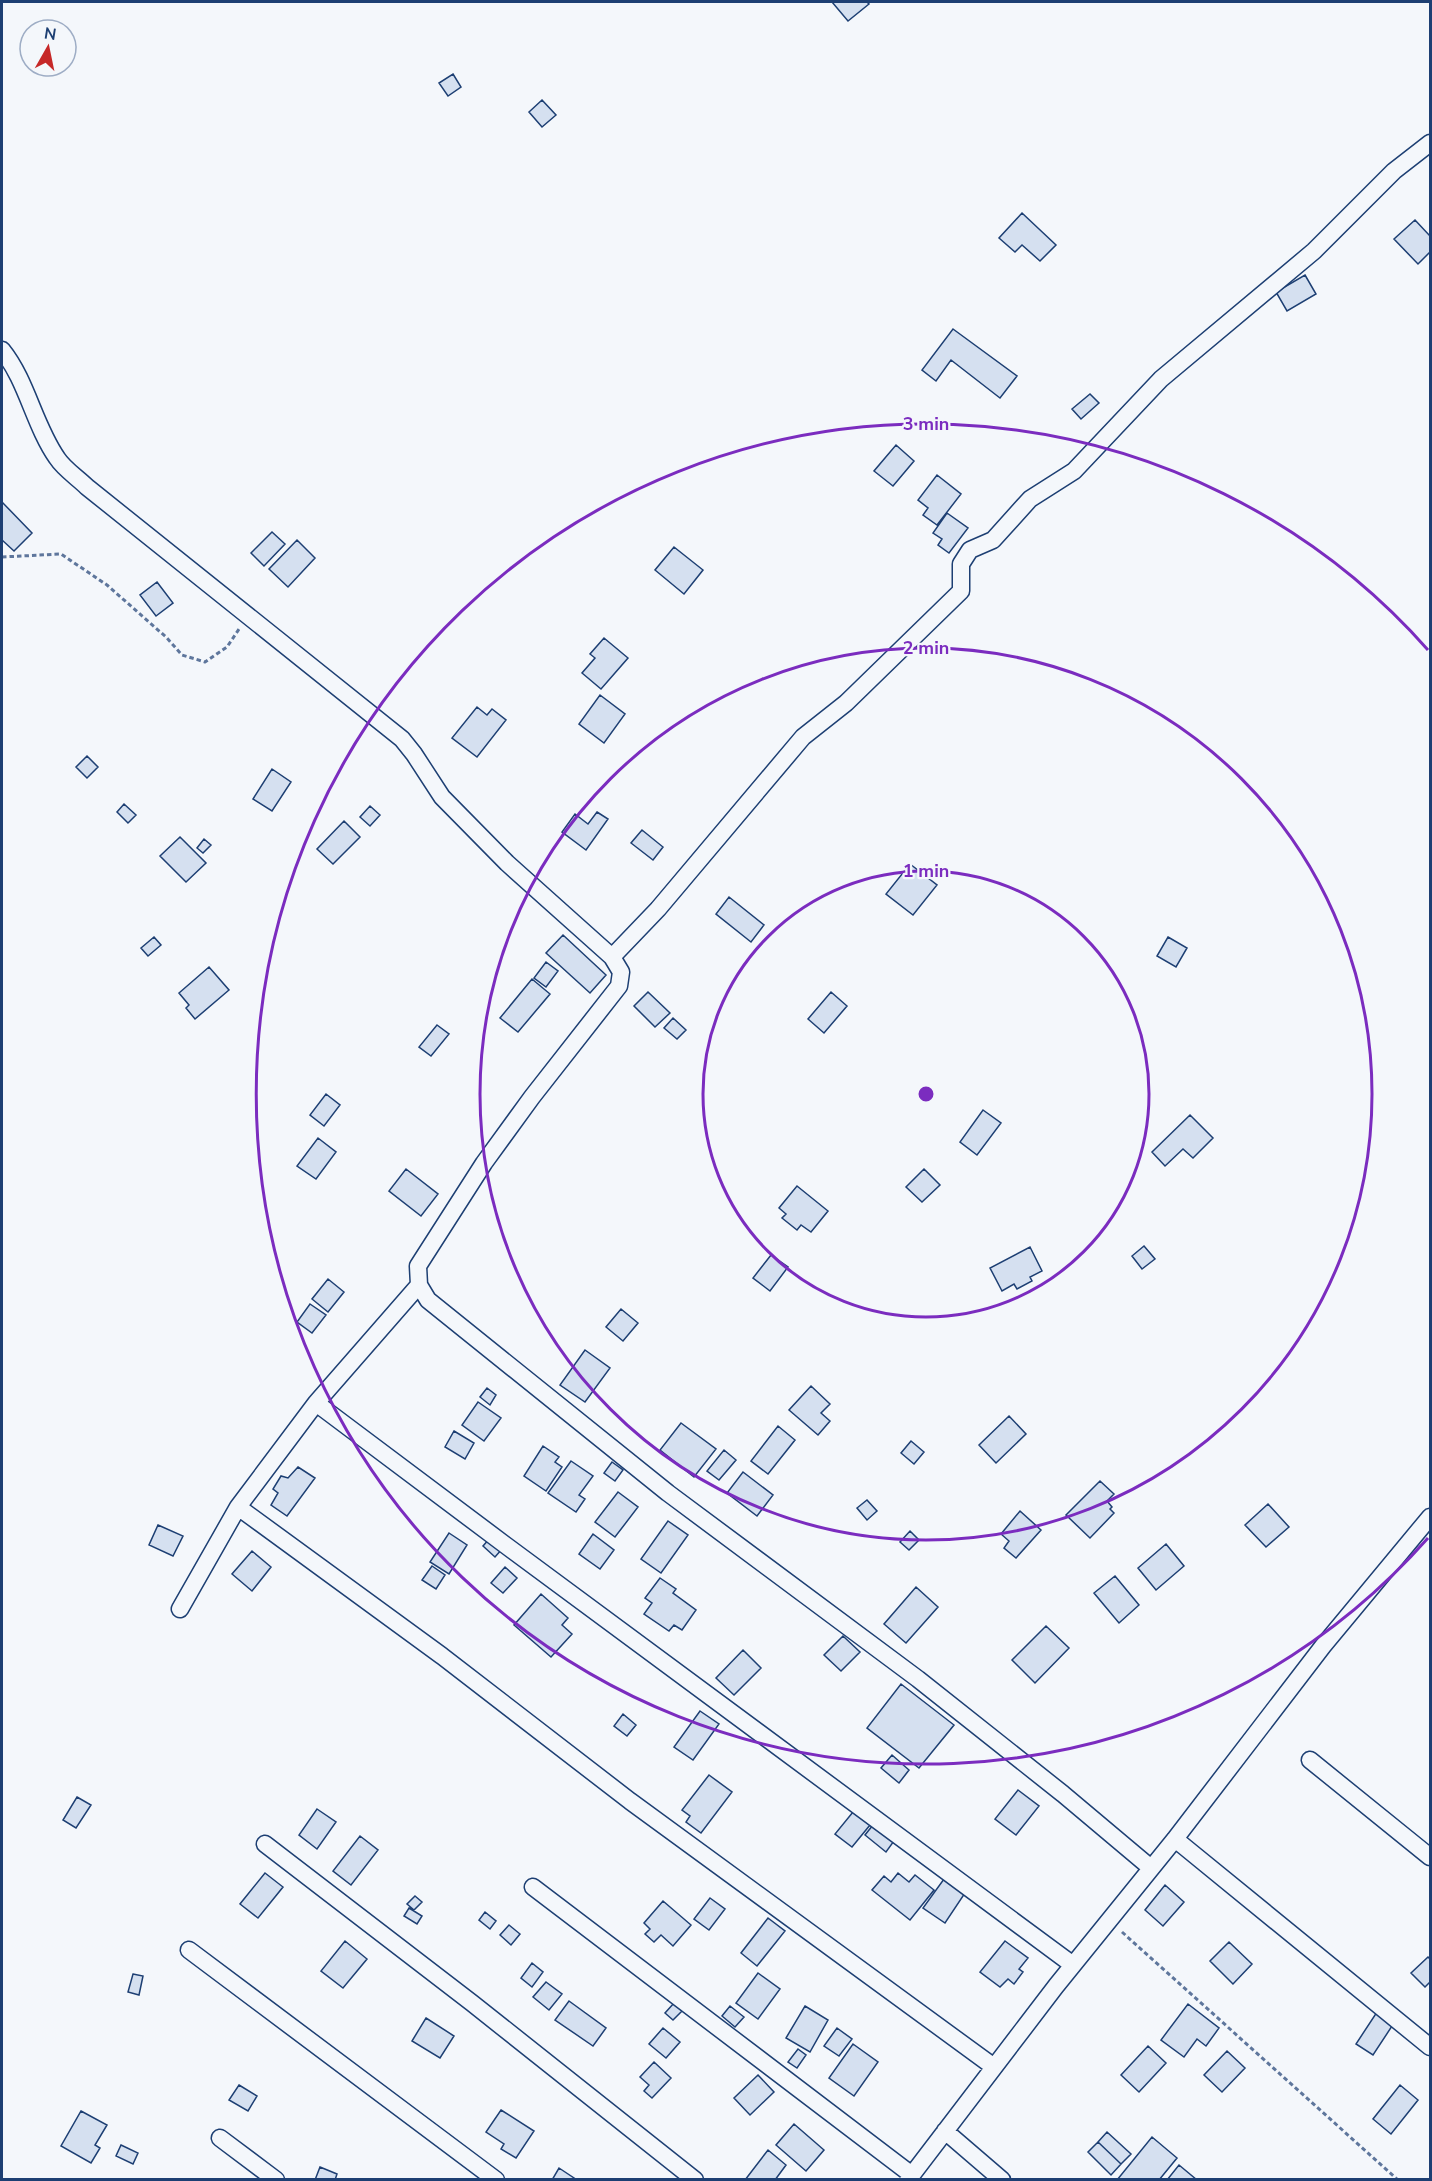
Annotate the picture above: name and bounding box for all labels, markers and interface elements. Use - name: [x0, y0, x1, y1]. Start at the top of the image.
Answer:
- north arrow: [18, 18, 78, 78]
- text: N: [43, 22, 58, 46]
- text: 3 min: [903, 412, 949, 436]
- text: 2 min: [903, 636, 949, 660]
- text: 1 min: [903, 859, 949, 883]
- centre of rings: [916, 1084, 936, 1104]

